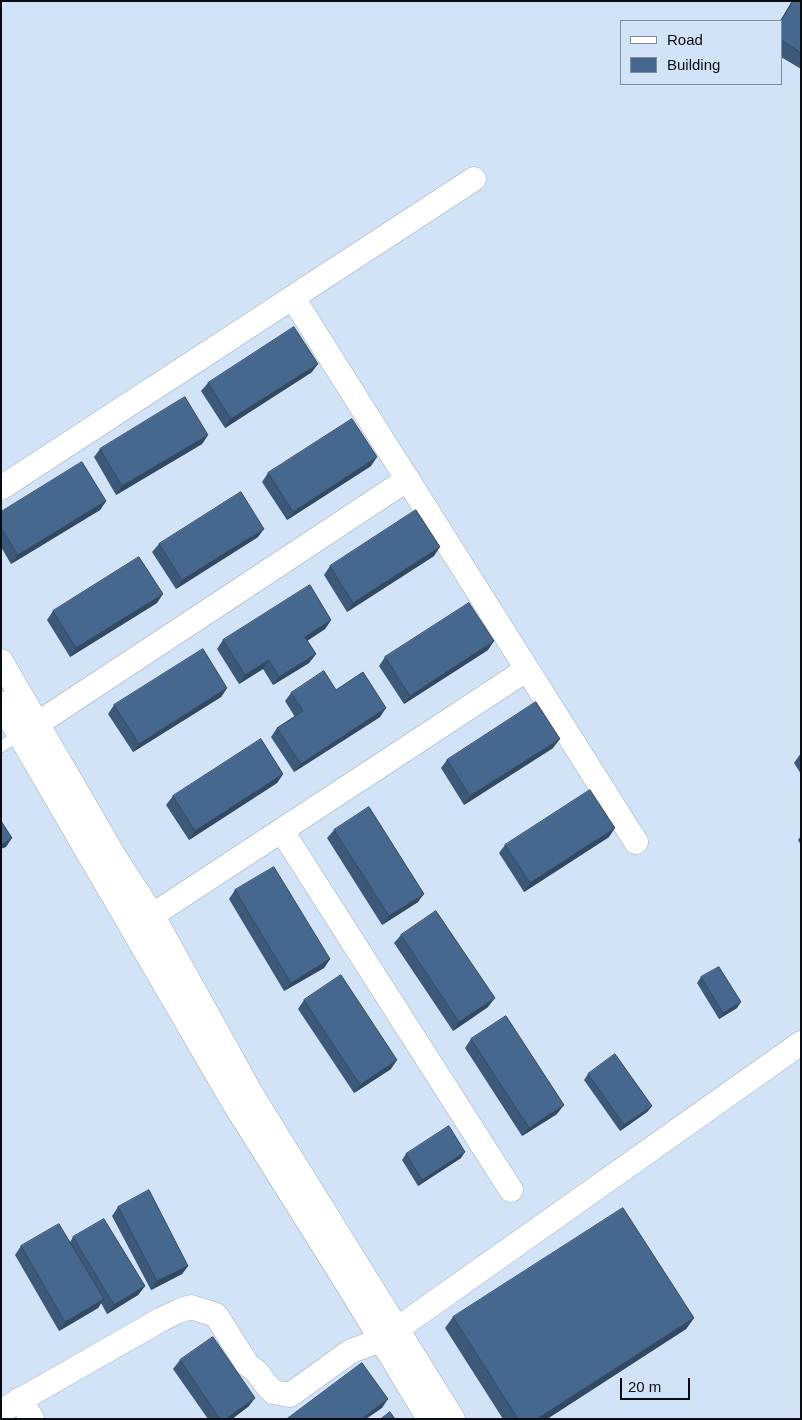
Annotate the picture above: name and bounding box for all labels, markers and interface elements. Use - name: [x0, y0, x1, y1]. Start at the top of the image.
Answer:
- legend: [620, 20, 782, 85]
- text: Road: [667, 31, 703, 48]
- text: Building: [667, 56, 720, 73]
- scale bar: [622, 1368, 692, 1400]
- text: 20 m: [628, 1378, 661, 1395]

